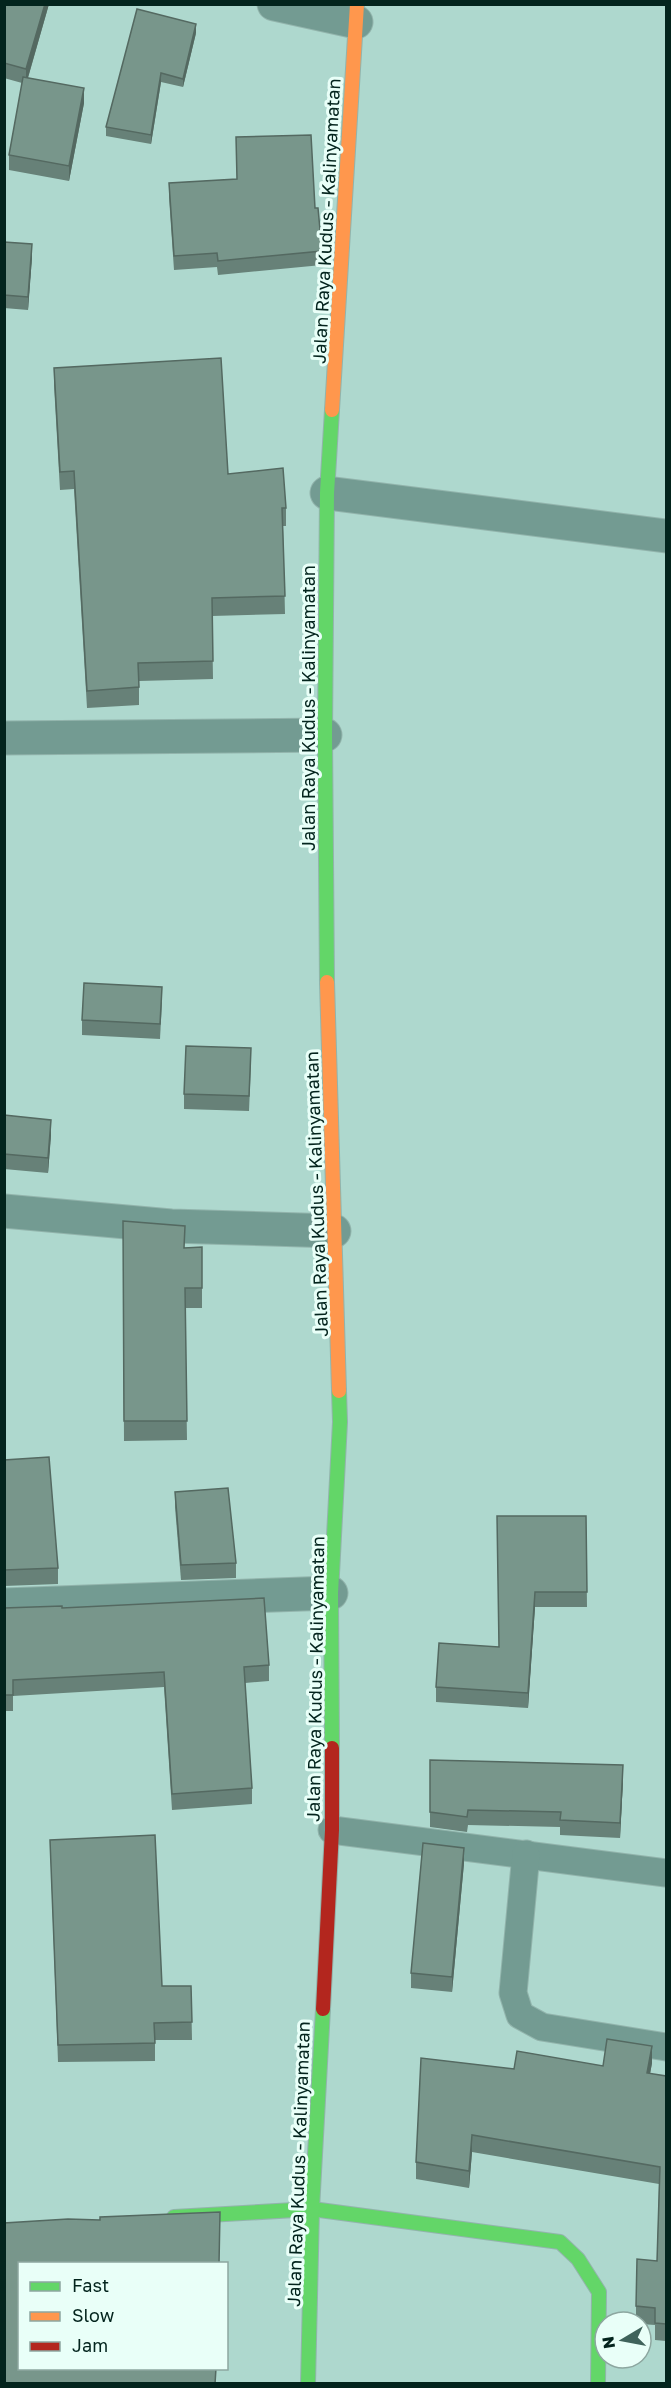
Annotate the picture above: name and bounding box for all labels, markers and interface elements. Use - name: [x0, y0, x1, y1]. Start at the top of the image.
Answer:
- street label: Jalan Raya Kudus - Kalinyamatan: [308, 78, 344, 364]
- street label: Jalan Raya Kudus - Kalinyamatan: [297, 565, 319, 851]
- street label: Jalan Raya Kudus - Kalinyamatan: [300, 1051, 332, 1337]
- street label: Jalan Raya Kudus - Kalinyamatan: [302, 1536, 328, 1822]
- street label: Jalan Raya Kudus - Kalinyamatan: [282, 2021, 314, 2307]
- legend: [18, 2262, 228, 2370]
- text: Fast: [72, 2274, 109, 2296]
- text: Slow: [72, 2304, 115, 2326]
- north arrow: [593, 2310, 653, 2370]
- text: Jam: [72, 2334, 108, 2356]
- text: N: [597, 2335, 619, 2350]

